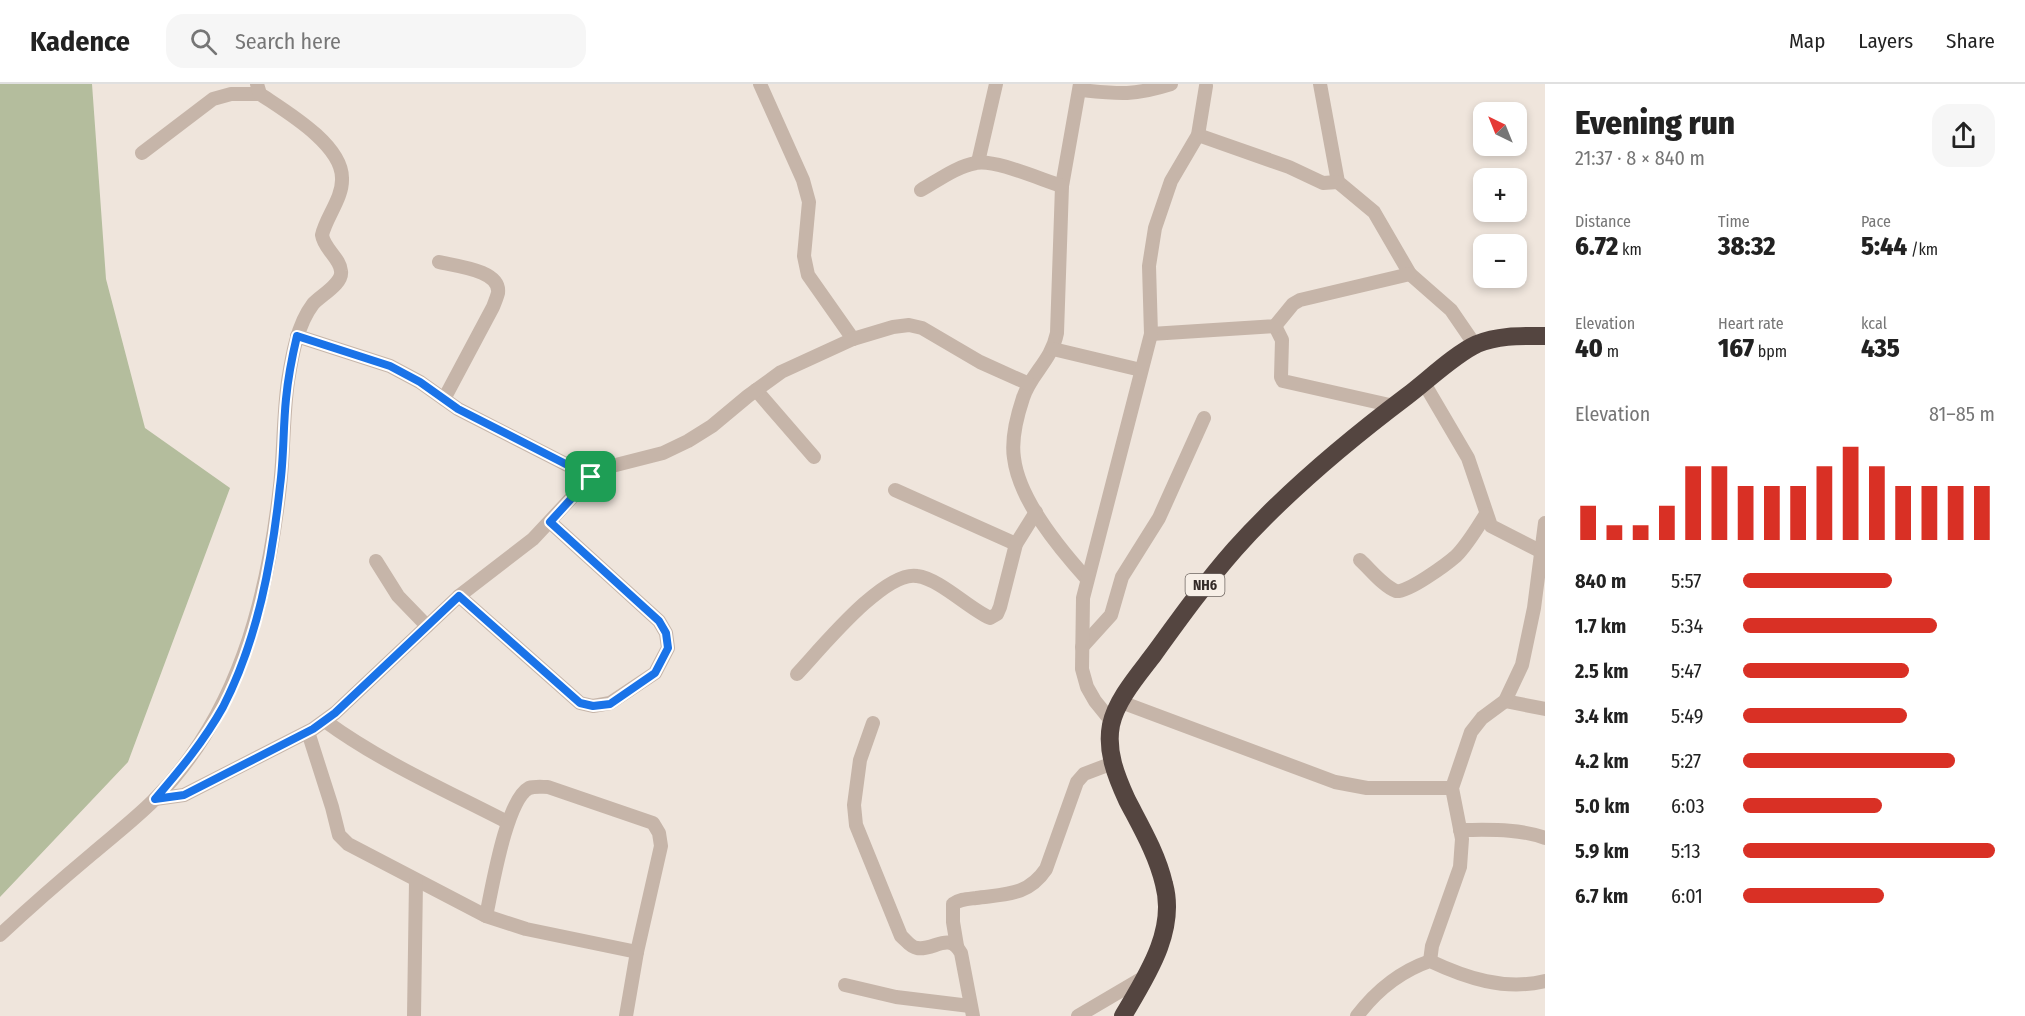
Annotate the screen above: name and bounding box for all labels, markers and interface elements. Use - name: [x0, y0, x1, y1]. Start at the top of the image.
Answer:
- search box: [166, 14, 586, 68]
- text: Kadence: [30, 25, 130, 58]
- icon: search: [187, 25, 220, 58]
- text: Search here: [235, 28, 341, 55]
- text: Map: [1789, 28, 1825, 54]
- text: Layers: [1858, 28, 1913, 54]
- text: Share: [1946, 28, 1995, 54]
- north arrow: [1473, 102, 1527, 156]
- map controls: [1473, 102, 1527, 288]
- text: Evening run: [1575, 103, 1735, 143]
- button: share: [1932, 104, 1995, 167]
- text: 21:37 · 8 × 840 m: [1575, 146, 1705, 170]
- button: +: [1473, 168, 1527, 222]
- text: Distance: [1575, 212, 1631, 231]
- text: Time: [1718, 212, 1750, 231]
- text: Pace: [1861, 212, 1891, 231]
- text: 6.72: [1575, 231, 1618, 262]
- text: 38:32: [1718, 231, 1775, 262]
- text: 5:44: [1861, 231, 1907, 262]
- button: −: [1473, 234, 1527, 288]
- text: km: [1618, 240, 1642, 259]
- text: /km: [1907, 240, 1938, 259]
- text: Elevation: [1575, 314, 1635, 333]
- text: Heart rate: [1718, 314, 1784, 333]
- text: kcal: [1861, 314, 1887, 333]
- text: 40: [1575, 333, 1603, 364]
- text: 167: [1718, 333, 1754, 364]
- text: 435: [1861, 333, 1900, 364]
- text: m: [1603, 342, 1619, 361]
- text: bpm: [1754, 342, 1787, 361]
- text: Elevation: [1575, 402, 1650, 426]
- text: 81–85 m: [1929, 402, 1995, 426]
- pin: [565, 451, 616, 502]
- icon: arrive: [574, 460, 607, 493]
- text: 840 m: [1575, 569, 1626, 593]
- text: 5:57: [1671, 569, 1701, 593]
- road number: NH6: [1186, 574, 1224, 596]
- text: 1.7 km: [1575, 614, 1626, 638]
- text: 5:34: [1671, 614, 1703, 638]
- text: 2.5 km: [1575, 659, 1628, 683]
- text: 5:47: [1671, 659, 1702, 683]
- text: 3.4 km: [1575, 704, 1628, 728]
- text: 5:49: [1671, 704, 1703, 728]
- text: 4.2 km: [1575, 749, 1629, 773]
- text: 5:27: [1671, 749, 1701, 773]
- text: 5.0 km: [1575, 794, 1630, 818]
- text: 6:03: [1671, 794, 1704, 818]
- text: 5.9 km: [1575, 839, 1629, 863]
- text: 5:13: [1671, 839, 1700, 863]
- text: 6.7 km: [1575, 884, 1628, 908]
- text: 6:01: [1671, 884, 1703, 908]

